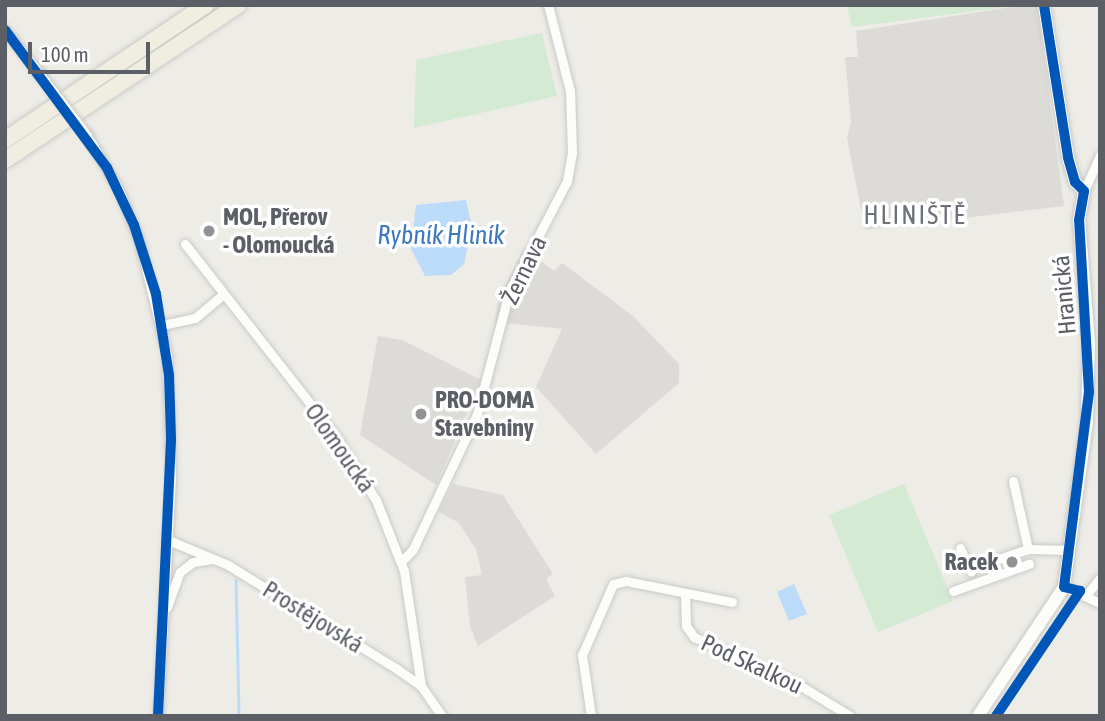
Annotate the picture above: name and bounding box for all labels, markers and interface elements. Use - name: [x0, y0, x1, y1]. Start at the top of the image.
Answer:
- scale bar: [32, 28, 154, 72]
- text: 100 m: [41, 42, 89, 66]
- district label: HLINIŠTĚ: [864, 200, 966, 232]
- place label: MOL, Přerov - Olomoucká: [223, 203, 334, 259]
- water label: Rybník Hliník: [377, 220, 505, 252]
- marker: MOL, Přerov - Olomoucká: [201, 223, 217, 239]
- street label: Žernava: [495, 231, 553, 309]
- street label: Hranická: [1046, 254, 1082, 336]
- place label: PRO-DOMA Stavebniny: [435, 386, 534, 442]
- street label: Olomoucká: [299, 398, 381, 498]
- marker: PRO-DOMA Stavebniny: [413, 406, 429, 422]
- place label: Racek: [945, 548, 998, 576]
- marker: Racek: [1004, 554, 1020, 570]
- street label: Prostějovská: [258, 575, 368, 659]
- street label: Pod Skalkou: [697, 628, 807, 700]

